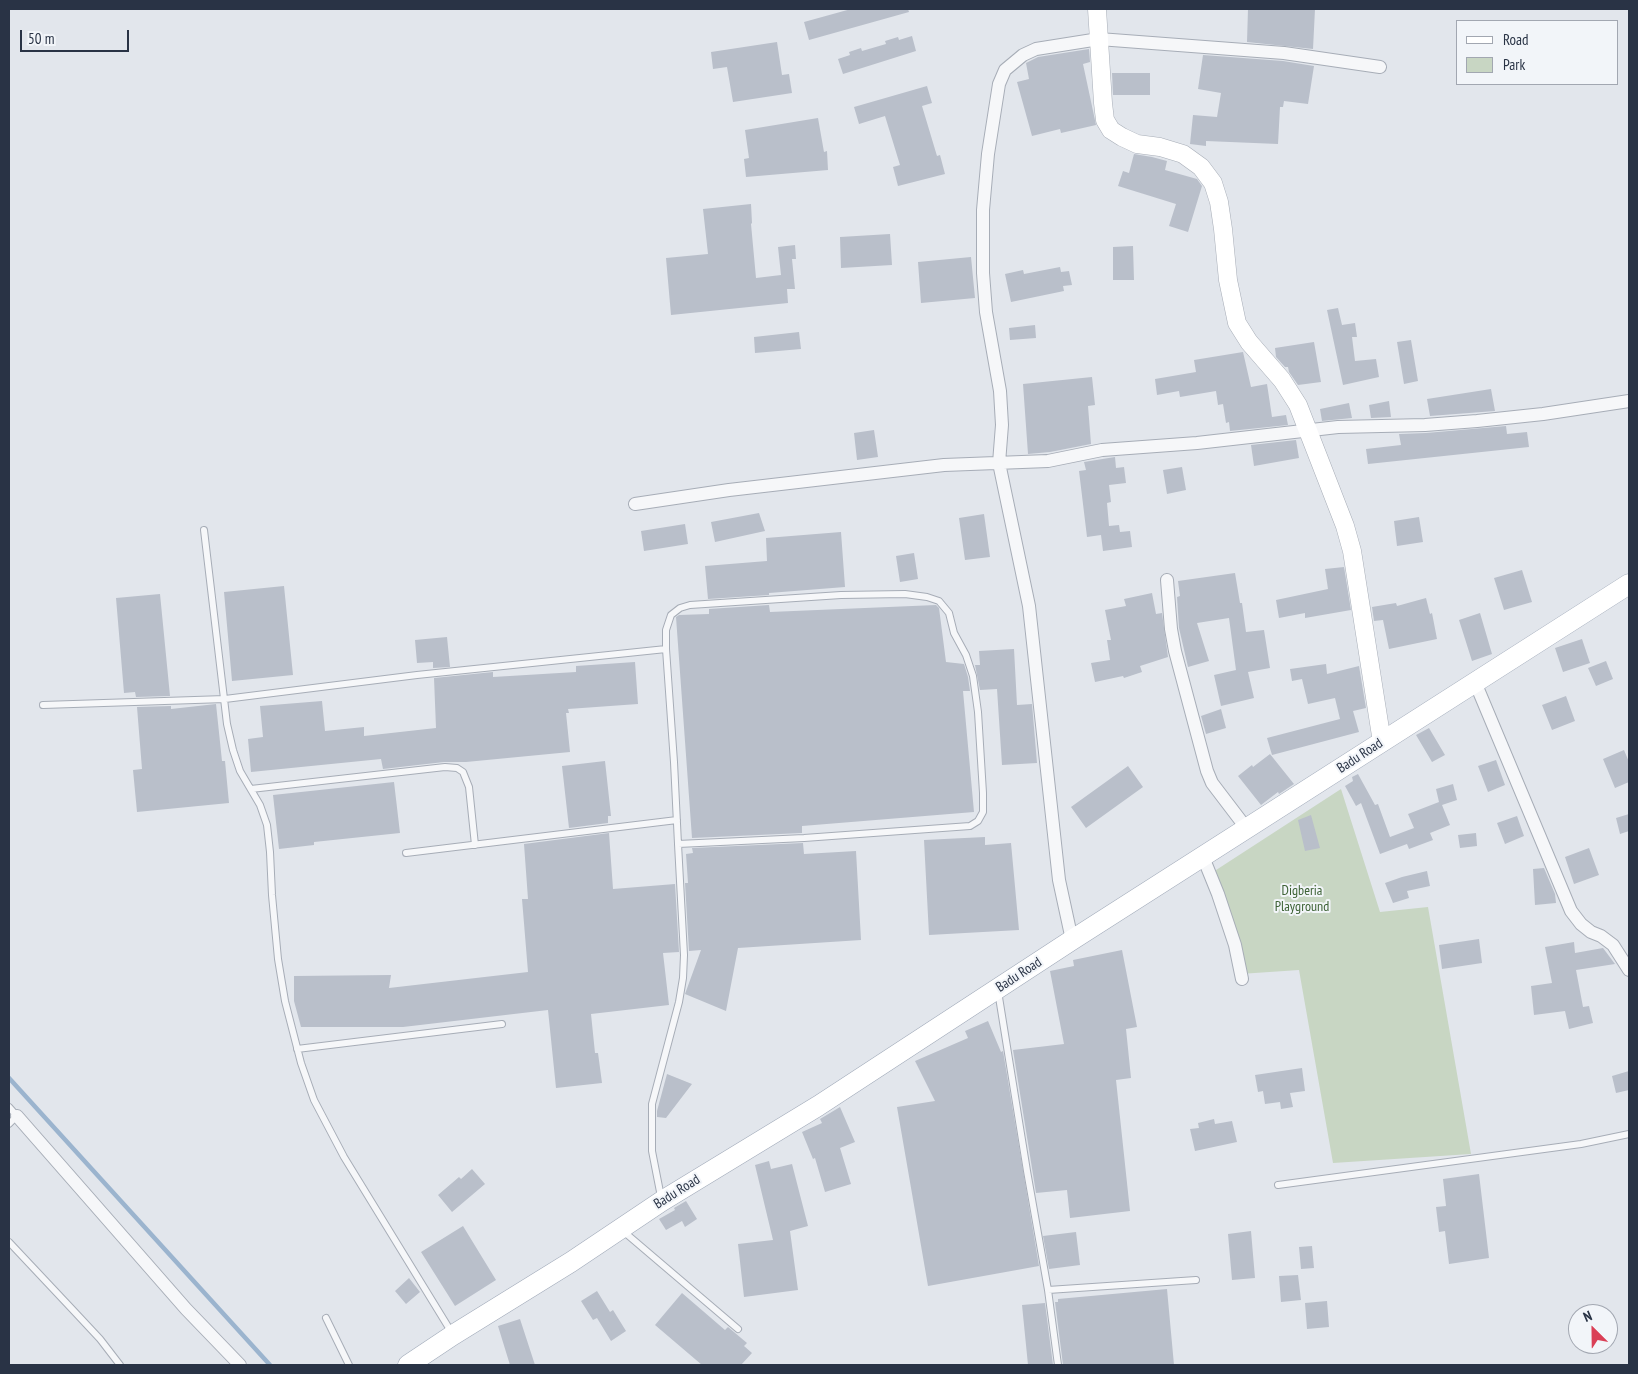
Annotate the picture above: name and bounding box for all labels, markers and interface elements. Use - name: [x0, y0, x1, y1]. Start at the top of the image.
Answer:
- scale bar: [22, 20, 131, 52]
- legend: [1456, 20, 1618, 85]
- text: 50 m: [28, 29, 54, 48]
- text: Road: [1503, 30, 1529, 49]
- text: Park: [1503, 55, 1525, 74]
- street label: Badu Road: [1334, 735, 1386, 777]
- park label: Digberia Playground: [1275, 883, 1329, 916]
- street label: Badu Road: [993, 954, 1045, 996]
- street label: Badu Road: [651, 1171, 703, 1213]
- north arrow: [1568, 1304, 1618, 1354]
- text: N: [1581, 1306, 1595, 1326]

